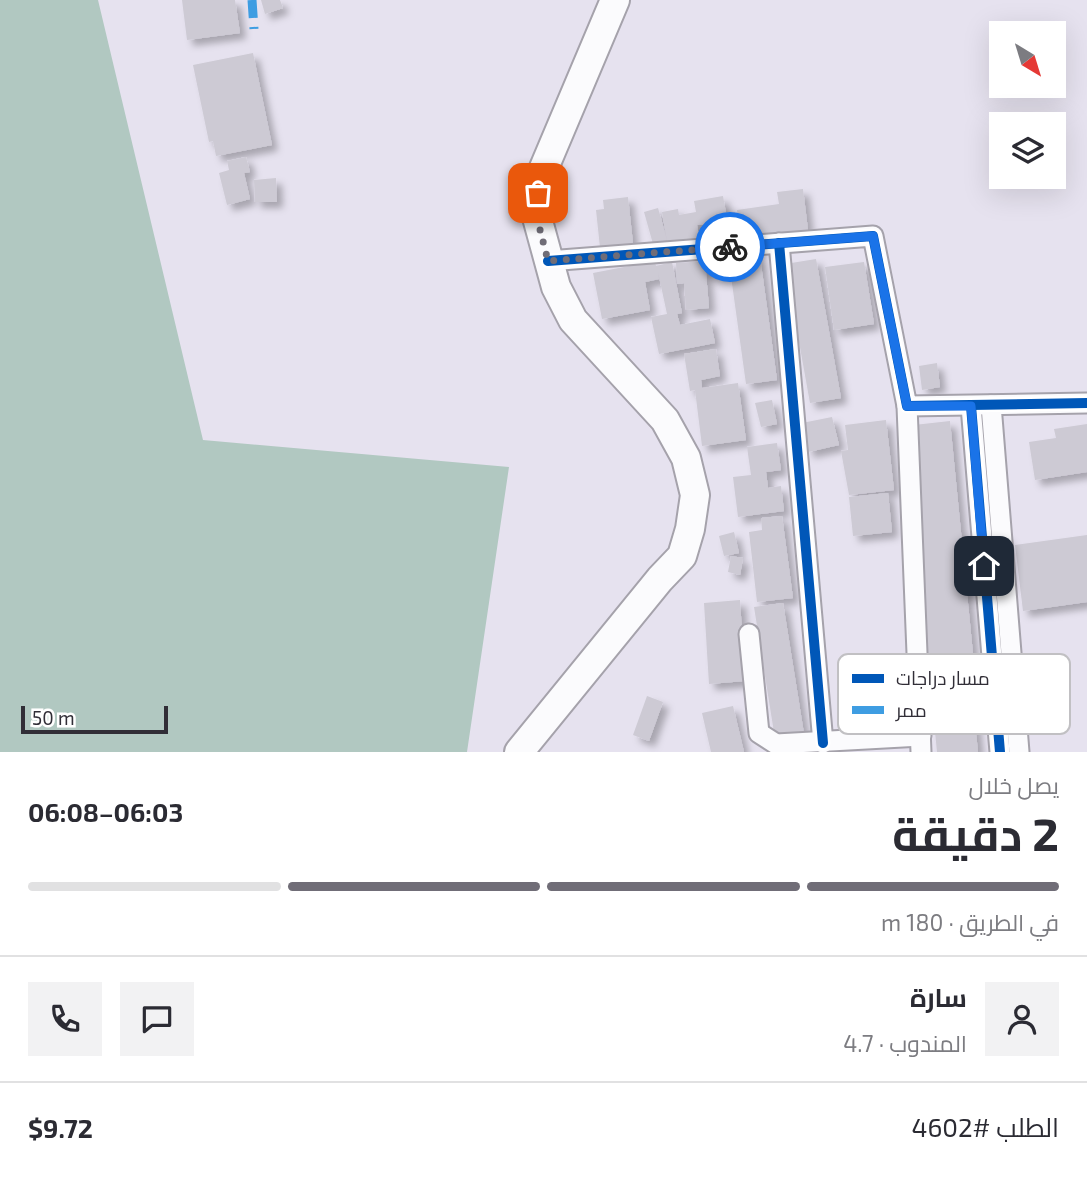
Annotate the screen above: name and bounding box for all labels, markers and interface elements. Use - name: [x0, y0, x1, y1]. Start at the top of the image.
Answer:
- north arrow: [989, 21, 1066, 98]
- map controls: [989, 21, 1066, 189]
- button: layers: [989, 112, 1066, 189]
- pin: [508, 163, 568, 223]
- icon: bag: [519, 174, 557, 212]
- courier: [695, 212, 765, 282]
- icon: bike: [711, 228, 749, 266]
- pin: [954, 536, 1014, 596]
- icon: home: [965, 547, 1003, 585]
- legend: [838, 654, 1070, 734]
- text: مسار دراجات: [896, 666, 990, 690]
- text: ممر: [895, 698, 927, 722]
- scale bar: [21, 703, 168, 735]
- text: 50 m: [32, 706, 75, 729]
- text: يصل خلال: [969, 771, 1059, 799]
- text: 06:03–06:08: [28, 796, 183, 827]
- text: 2 دقيقة: [892, 805, 1059, 860]
- text: في الطريق · 180 m: [881, 908, 1059, 936]
- text: سارة: [910, 981, 967, 1012]
- button: phone: [28, 982, 102, 1056]
- button: chat: [120, 982, 194, 1056]
- button: person: [985, 982, 1059, 1056]
- text: المندوب · 4.7: [843, 1029, 967, 1057]
- text: الطلب #4602: [911, 1111, 1059, 1142]
- text: $9.72: [28, 1112, 93, 1143]

